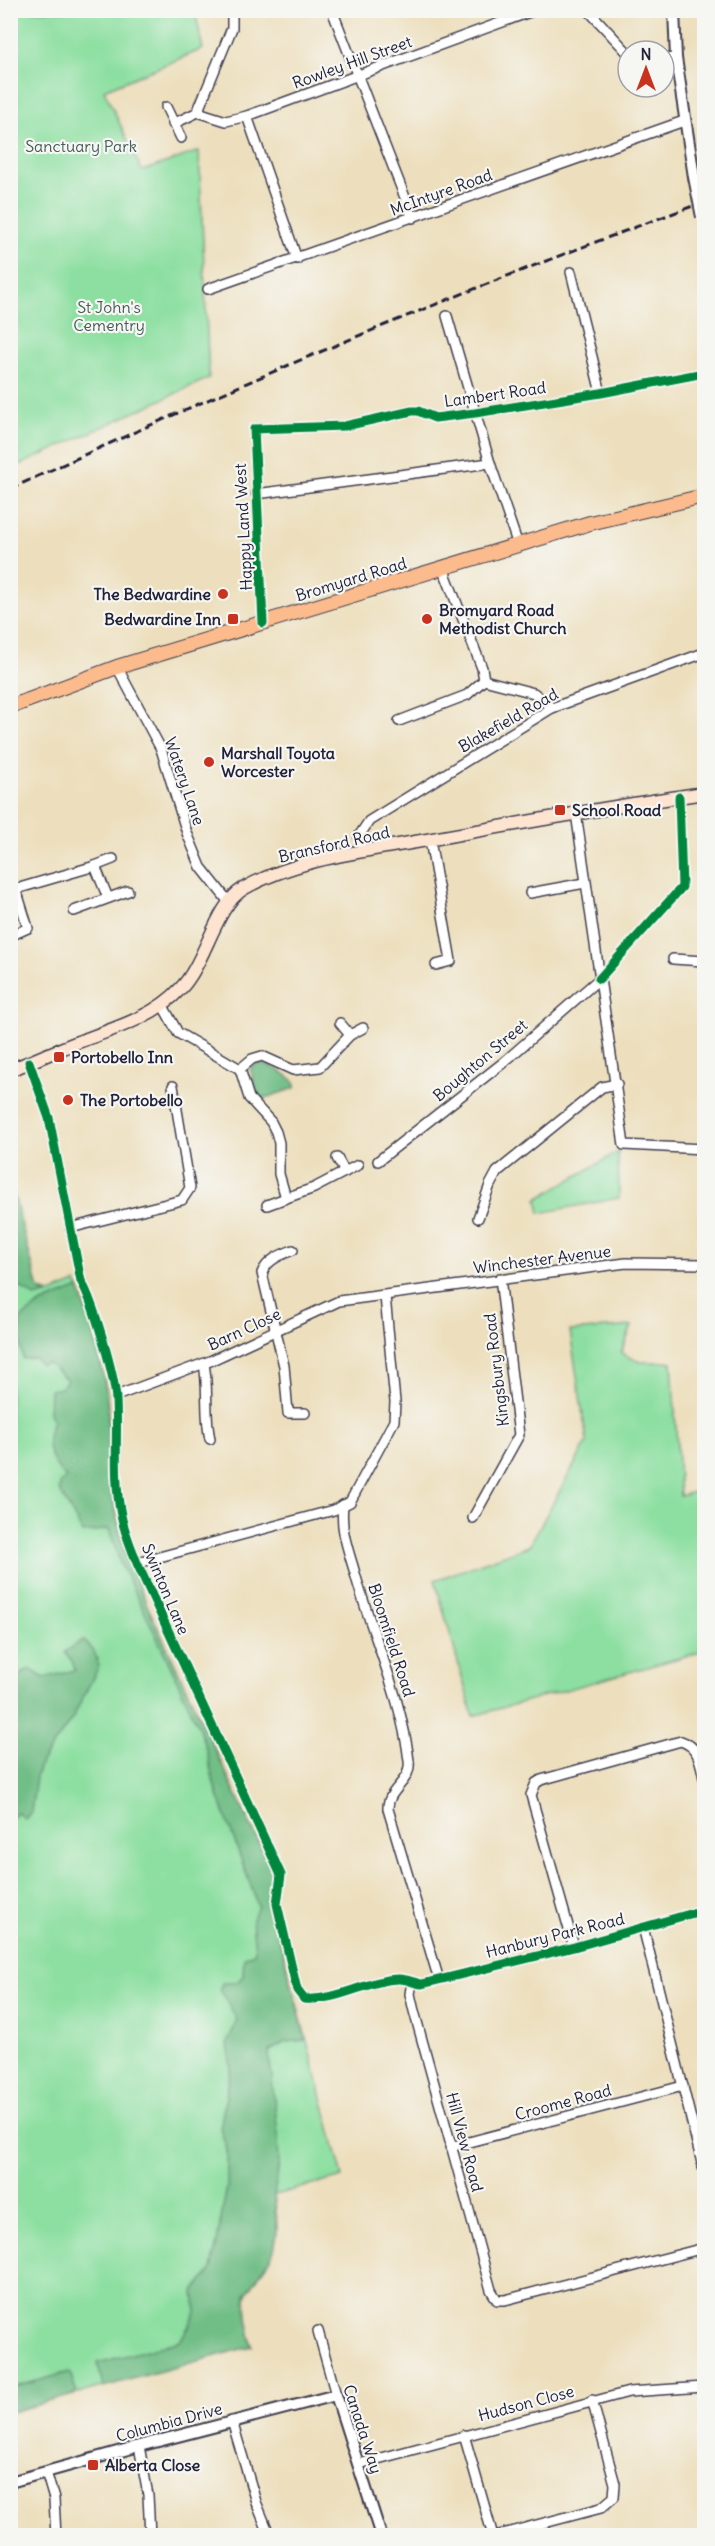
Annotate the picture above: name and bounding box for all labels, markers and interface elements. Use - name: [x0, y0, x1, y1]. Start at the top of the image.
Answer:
- street label: Rowley Hill Street: [290, 31, 415, 93]
- north arrow: [616, 39, 676, 99]
- text: N: [640, 44, 652, 64]
- park label: Sanctuary Park: [25, 136, 137, 156]
- street label: McIntyre Road: [387, 164, 495, 220]
- park label: St John's Cementry: [73, 297, 145, 335]
- street label: Lambert Road: [443, 377, 547, 411]
- street label: Happy Land West: [230, 462, 256, 591]
- street label: Bromyard Road: [293, 553, 409, 605]
- place label: The Bedwardine: [94, 584, 211, 604]
- marker: The Bedwardine: [216, 587, 230, 601]
- place label: Bromyard Road Methodist Church: [439, 600, 566, 638]
- place label: Bedwardine Inn: [104, 609, 221, 629]
- marker: Bedwardine Inn: [226, 612, 240, 626]
- marker: Bromyard Road Methodist Church: [420, 612, 434, 626]
- street label: Blakefield Road: [455, 683, 561, 757]
- street label: Watery Lane: [161, 734, 209, 828]
- place label: Marshall Toyota Worcester: [221, 743, 335, 781]
- marker: Marshall Toyota Worcester: [202, 755, 216, 769]
- place label: School Road: [572, 800, 662, 820]
- marker: School Road: [553, 803, 567, 817]
- street label: Bransford Road: [276, 821, 392, 867]
- street label: Boughton Street: [429, 1014, 532, 1105]
- place label: Portobello Inn: [71, 1047, 173, 1067]
- marker: Portobello Inn: [52, 1050, 66, 1064]
- place label: The Portobello: [80, 1090, 183, 1110]
- marker: The Portobello: [61, 1093, 75, 1107]
- street label: Winchester Avenue: [472, 1241, 612, 1277]
- street label: Barn Close: [204, 1303, 284, 1355]
- street label: Kingsbury Road: [479, 1312, 513, 1428]
- street label: Swinton Lane: [138, 1540, 194, 1638]
- street label: Bloomfield Road: [364, 1581, 420, 1699]
- street label: Hanbury Park Road: [484, 1908, 626, 1962]
- street label: Croome Road: [513, 2080, 613, 2124]
- street label: Hill View Road: [442, 2090, 488, 2194]
- street label: Hudson Close: [476, 2381, 576, 2425]
- street label: Canada Way: [339, 2382, 387, 2476]
- street label: Columbia Drive: [114, 2398, 224, 2446]
- place label: Alberta Close: [105, 2455, 201, 2475]
- marker: Alberta Close: [86, 2458, 100, 2472]

